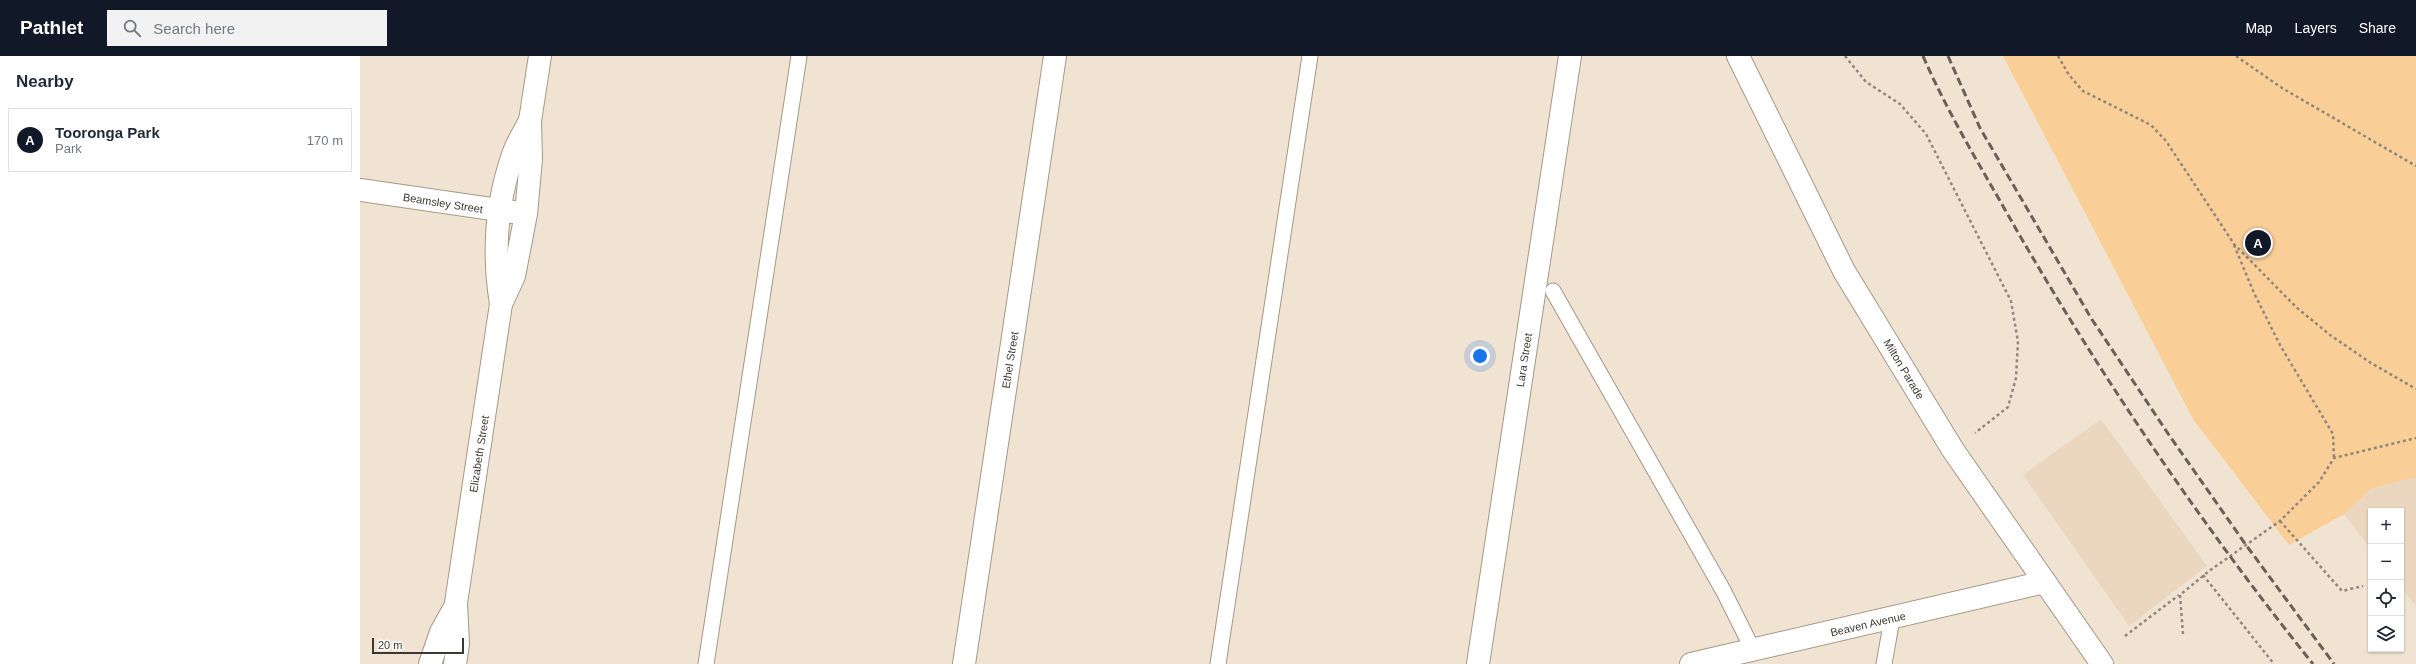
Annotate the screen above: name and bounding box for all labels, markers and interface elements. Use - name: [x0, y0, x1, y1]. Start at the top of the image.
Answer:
- search box: [107, 10, 387, 46]
- text: Pathlet: [20, 17, 83, 38]
- icon: search: [121, 17, 143, 39]
- text: Search here: [153, 20, 235, 37]
- text: Map: [2245, 20, 2273, 36]
- text: Layers: [2295, 20, 2337, 36]
- text: Share: [2359, 20, 2396, 36]
- text: Nearby: [16, 72, 74, 91]
- text: Tooronga Park: [55, 124, 160, 141]
- text: A: [25, 133, 35, 148]
- text: 170 m: [307, 133, 343, 148]
- text: Park: [55, 141, 82, 156]
- street label: Beamsley Street: [402, 191, 484, 215]
- pin: A: [2245, 228, 2271, 258]
- street label: Ethel Street: [1000, 331, 1020, 389]
- street label: Lara Street: [1514, 332, 1534, 388]
- street label: Milton Parade: [1881, 337, 1927, 401]
- your location: [1470, 346, 1490, 366]
- street label: Elizabeth Street: [467, 415, 491, 493]
- map controls: [2368, 508, 2404, 652]
- button: +: [2368, 508, 2404, 544]
- button: −: [2368, 544, 2404, 580]
- button: locate: [2368, 580, 2404, 616]
- street label: Beaven Avenue: [1829, 610, 1907, 638]
- button: layers: [2368, 616, 2404, 652]
- scale bar: [372, 636, 464, 655]
- text: 20 m: [378, 639, 402, 651]

